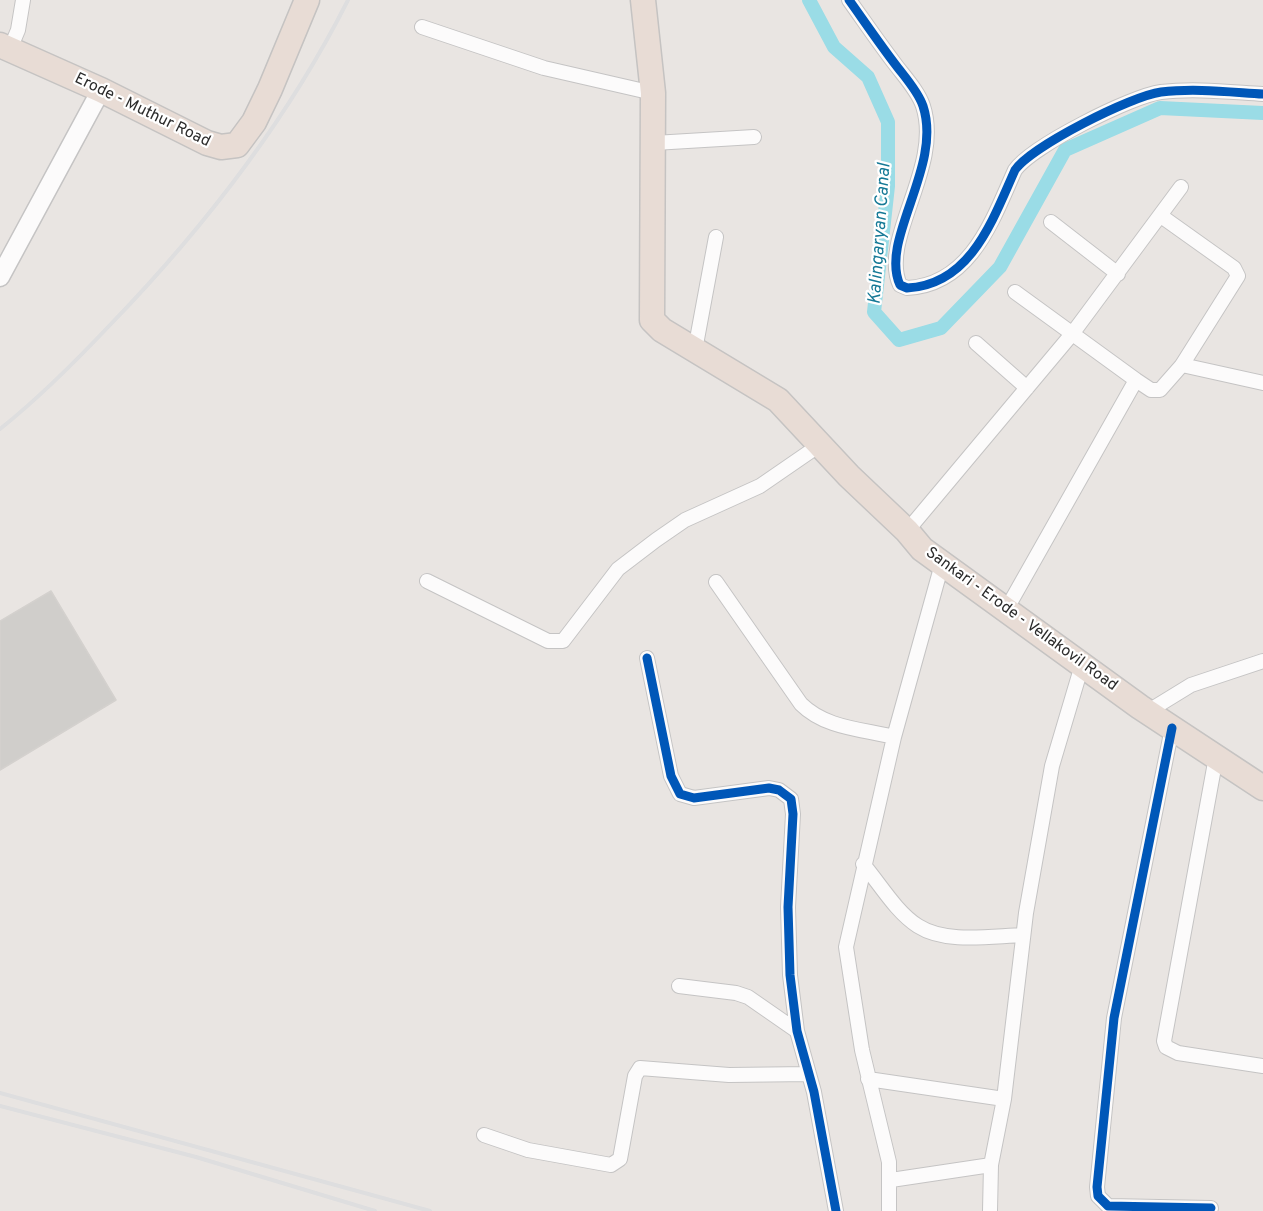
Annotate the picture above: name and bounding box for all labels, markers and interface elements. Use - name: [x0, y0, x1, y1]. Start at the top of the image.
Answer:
- street label: Erode - Muthur Road: [71, 70, 213, 152]
- water label: Kalingaryan Canal: [865, 163, 897, 305]
- street label: Sankari - Erode - Vellakovil Road: [921, 544, 1121, 696]

